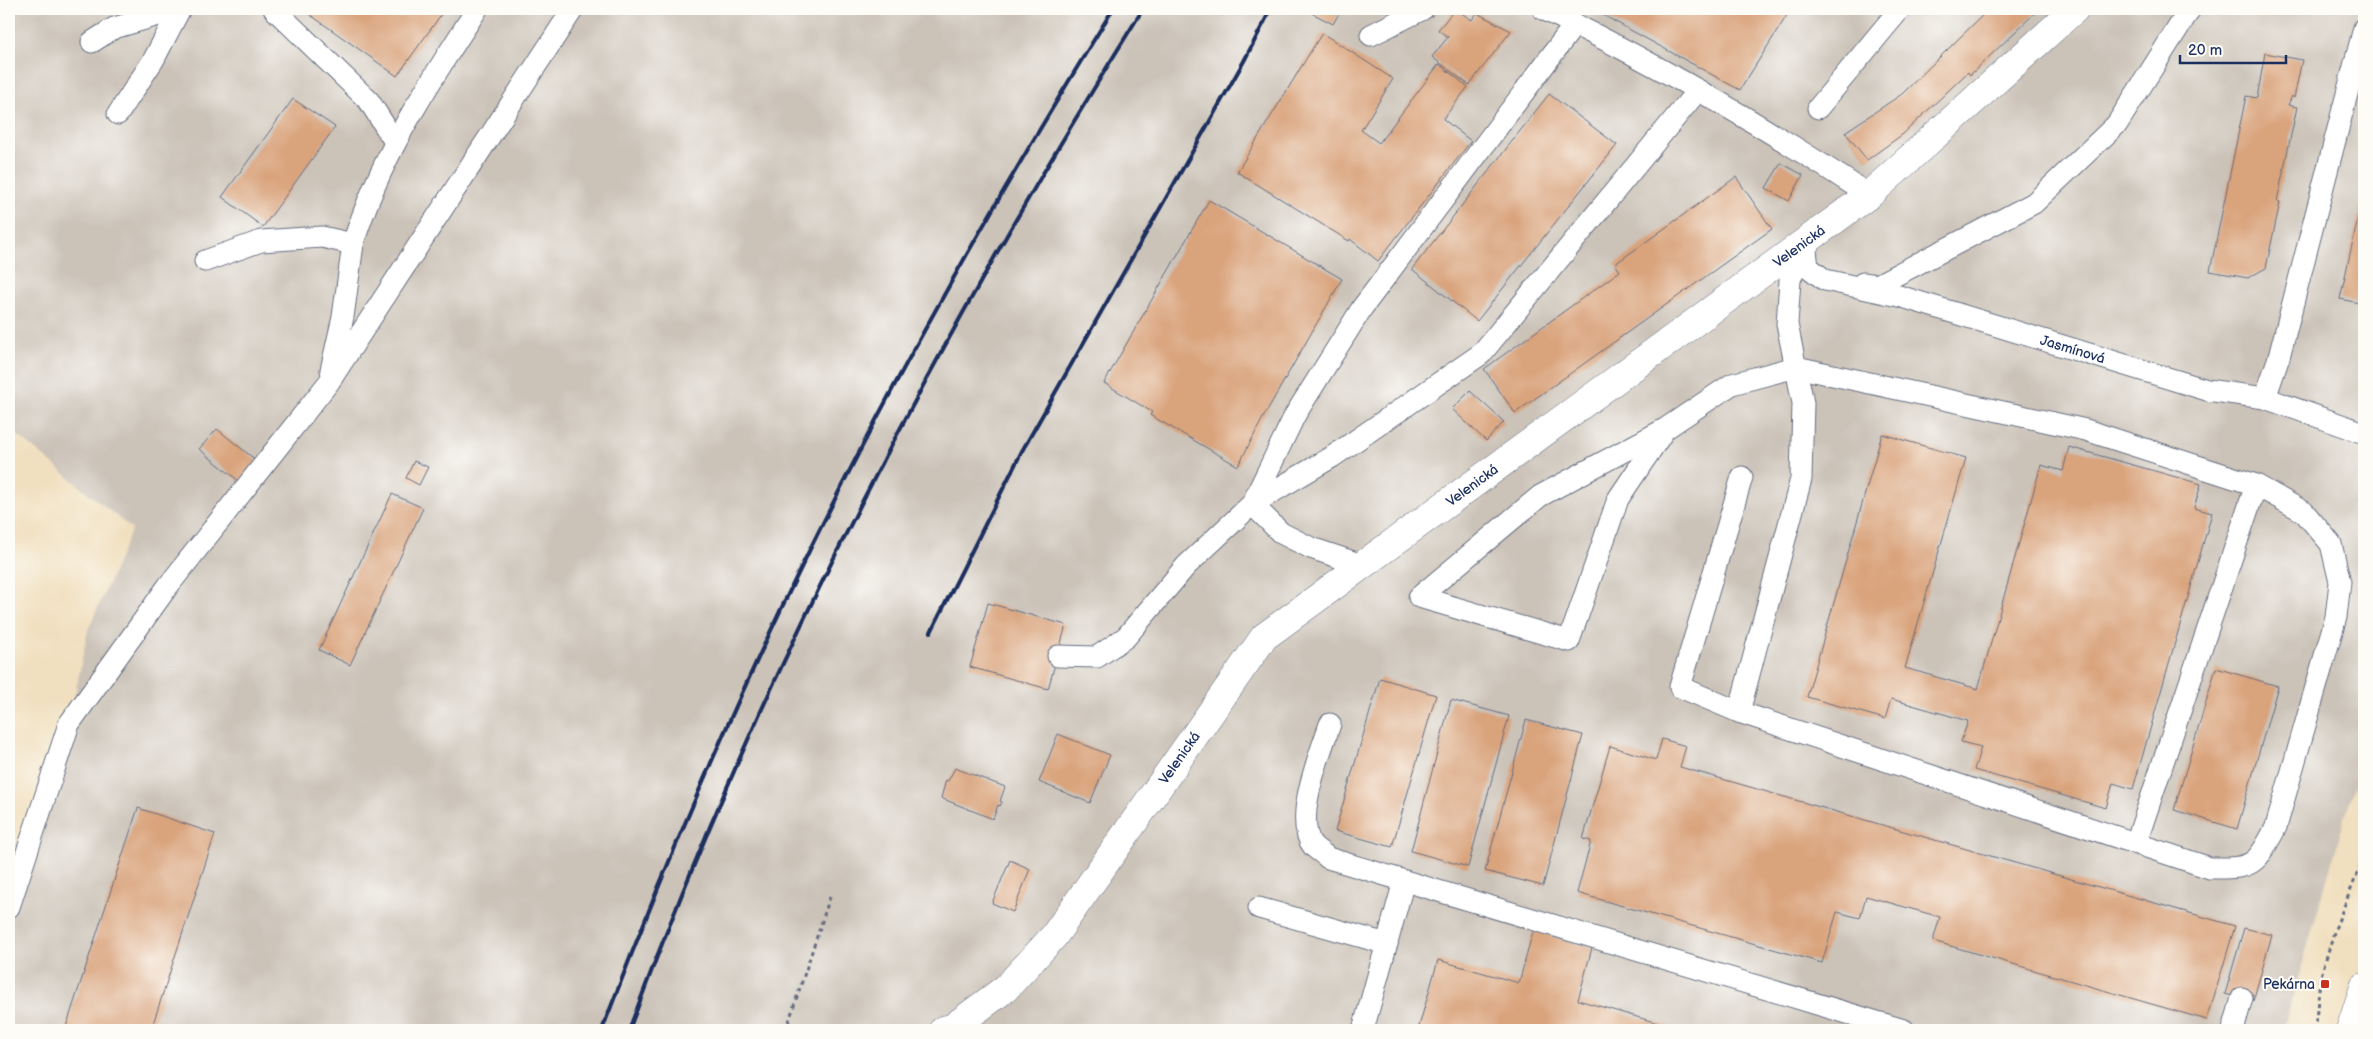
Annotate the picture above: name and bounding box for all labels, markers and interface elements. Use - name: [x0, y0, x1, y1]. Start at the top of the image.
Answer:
- scale bar: [2180, 32, 2287, 64]
- text: 20 m: [2188, 41, 2222, 60]
- street label: Velenická: [1770, 222, 1829, 271]
- street label: Jasmínová: [2038, 332, 2107, 367]
- street label: Velenická: [1443, 461, 1502, 510]
- street label: Velenická: [1155, 728, 1204, 788]
- place label: Pekárna: [2263, 976, 2315, 993]
- marker: Pekárna: [2319, 978, 2331, 990]

